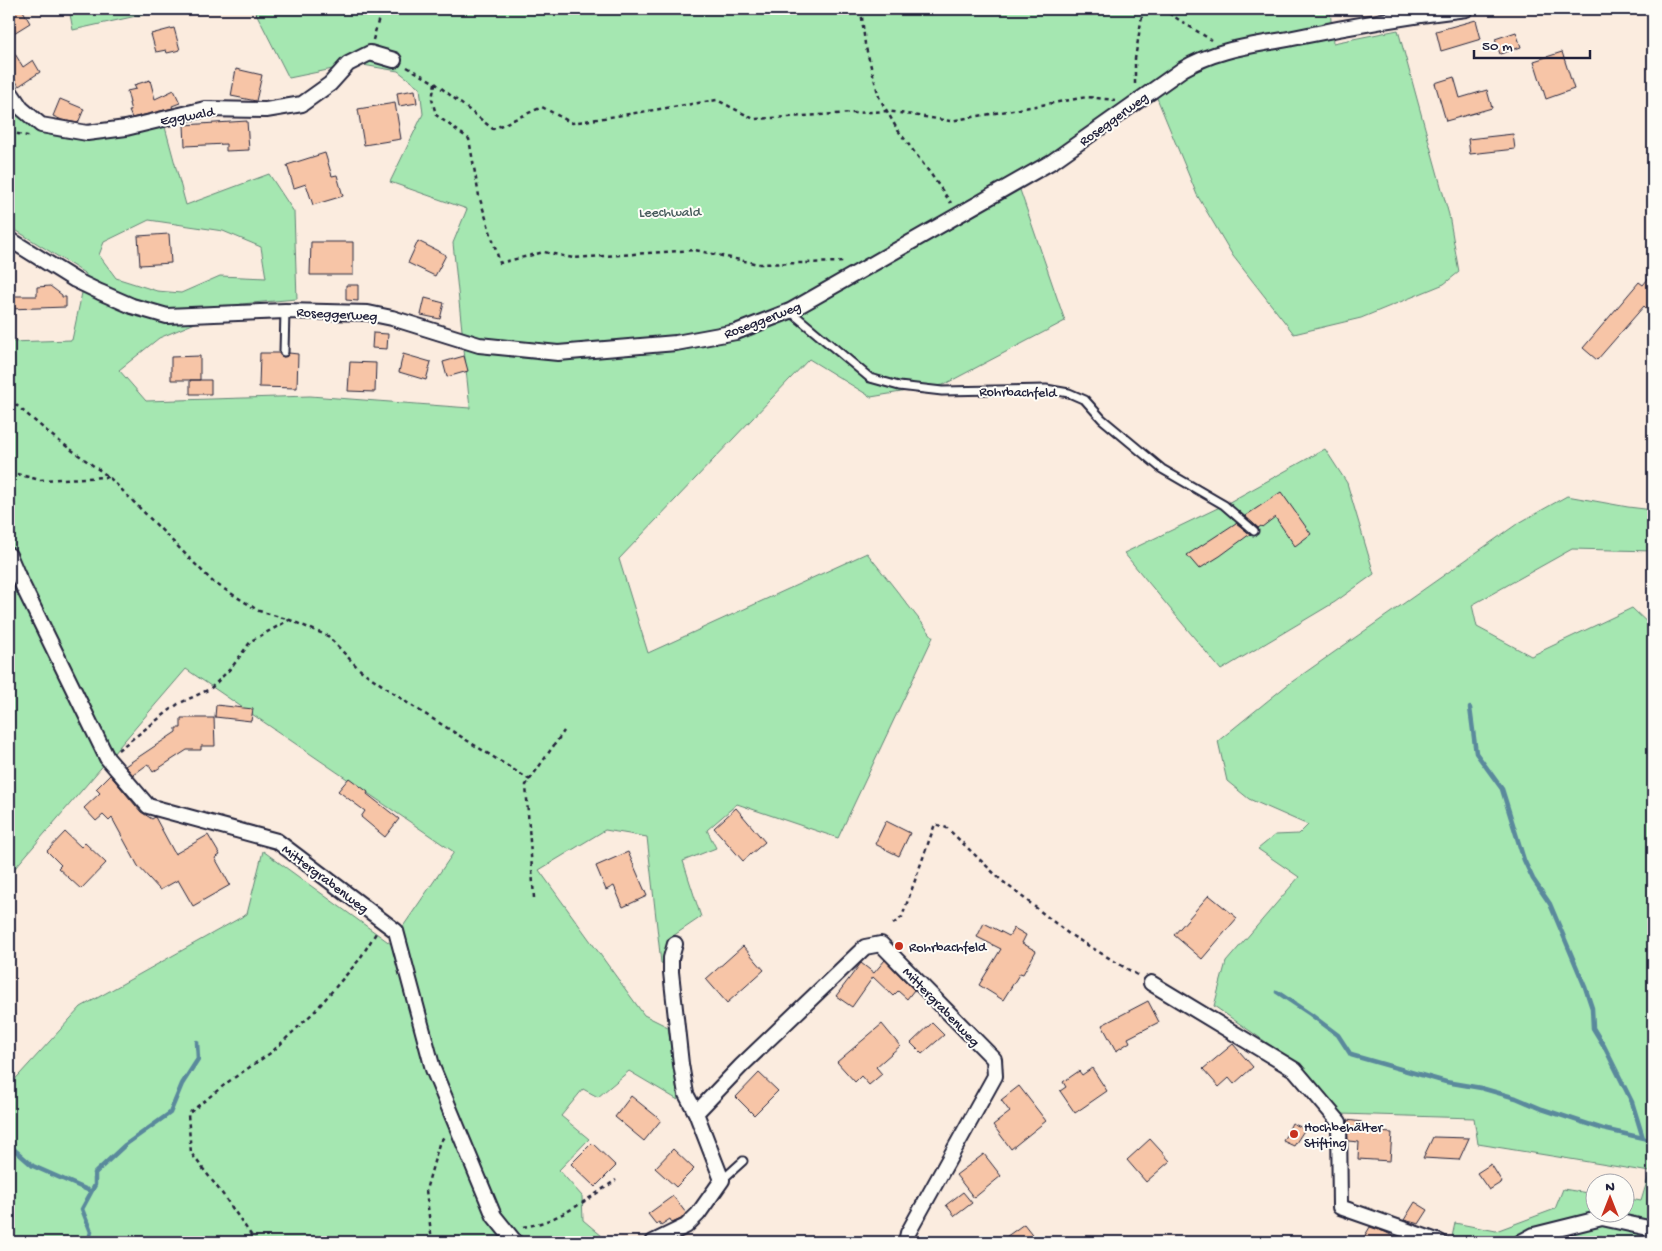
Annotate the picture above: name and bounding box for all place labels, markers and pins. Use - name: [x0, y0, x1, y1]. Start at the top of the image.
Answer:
- marker: Rohrbachfeld: [893, 940, 905, 952]
- place label: Rohrbachfeld: [909, 940, 988, 957]
- place label: Hochbehälter Stifting: [1304, 1120, 1383, 1153]
- marker: Hochbehälter Stifting: [1288, 1128, 1300, 1140]

